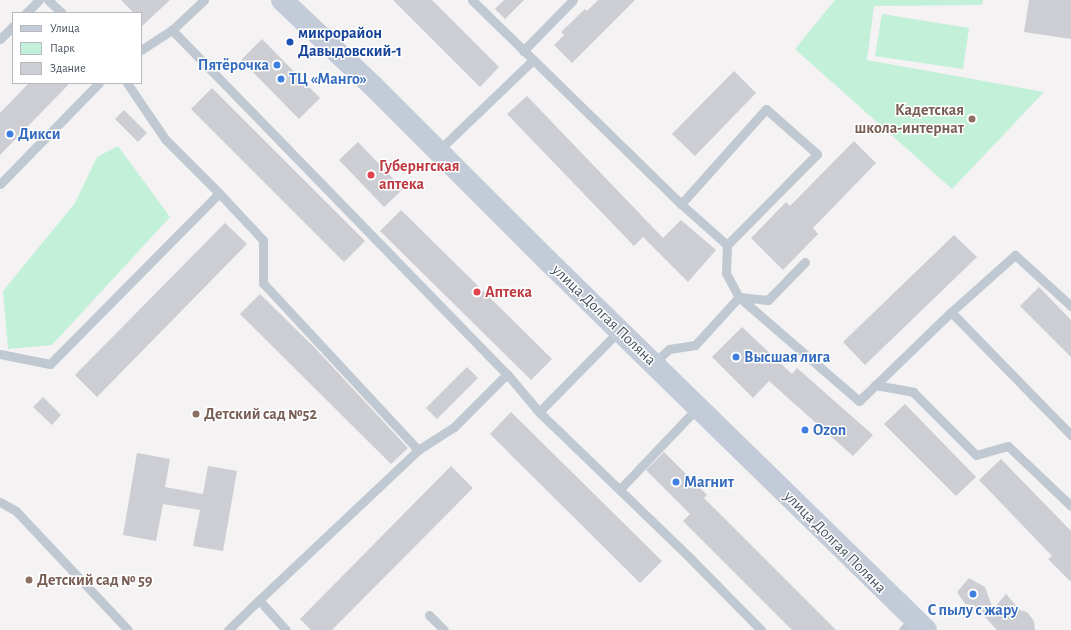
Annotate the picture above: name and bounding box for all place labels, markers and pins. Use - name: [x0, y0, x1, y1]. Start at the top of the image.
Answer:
- place label: микрорайон Давыдовский-1: [298, 23, 402, 61]
- marker: микрорайон Давыдовский-1: [285, 37, 295, 47]
- place label: Пятёрочка: [198, 55, 269, 75]
- marker: Пятёрочка: [272, 60, 282, 70]
- place label: ТЦ «Манго»: [289, 69, 367, 89]
- marker: ТЦ «Манго»: [276, 74, 286, 84]
- place label: Кадетская школа-интернат: [855, 100, 964, 138]
- marker: Кадетская школа-интернат: [967, 114, 977, 124]
- place label: Дикси: [18, 124, 60, 144]
- marker: Дикси: [5, 129, 15, 139]
- place label: Губернгская аптека: [379, 156, 460, 194]
- marker: Губернгская аптека: [366, 170, 376, 180]
- place label: Аптека: [485, 282, 532, 302]
- marker: Аптека: [472, 287, 482, 297]
- place label: Высшая лига: [744, 347, 830, 367]
- marker: Высшая лига: [731, 352, 741, 362]
- place label: Детский сад №52: [204, 404, 317, 424]
- marker: Детский сад №52: [191, 409, 201, 419]
- place label: Ozon: [813, 420, 846, 440]
- marker: Ozon: [800, 425, 810, 435]
- place label: Магнит: [684, 472, 734, 492]
- marker: Магнит: [671, 477, 681, 487]
- place label: Детский сад № 59: [37, 570, 153, 590]
- marker: Детский сад № 59: [24, 575, 34, 585]
- marker: C пылу с жару: [968, 589, 978, 599]
- place label: C пылу с жару: [928, 600, 1018, 620]

